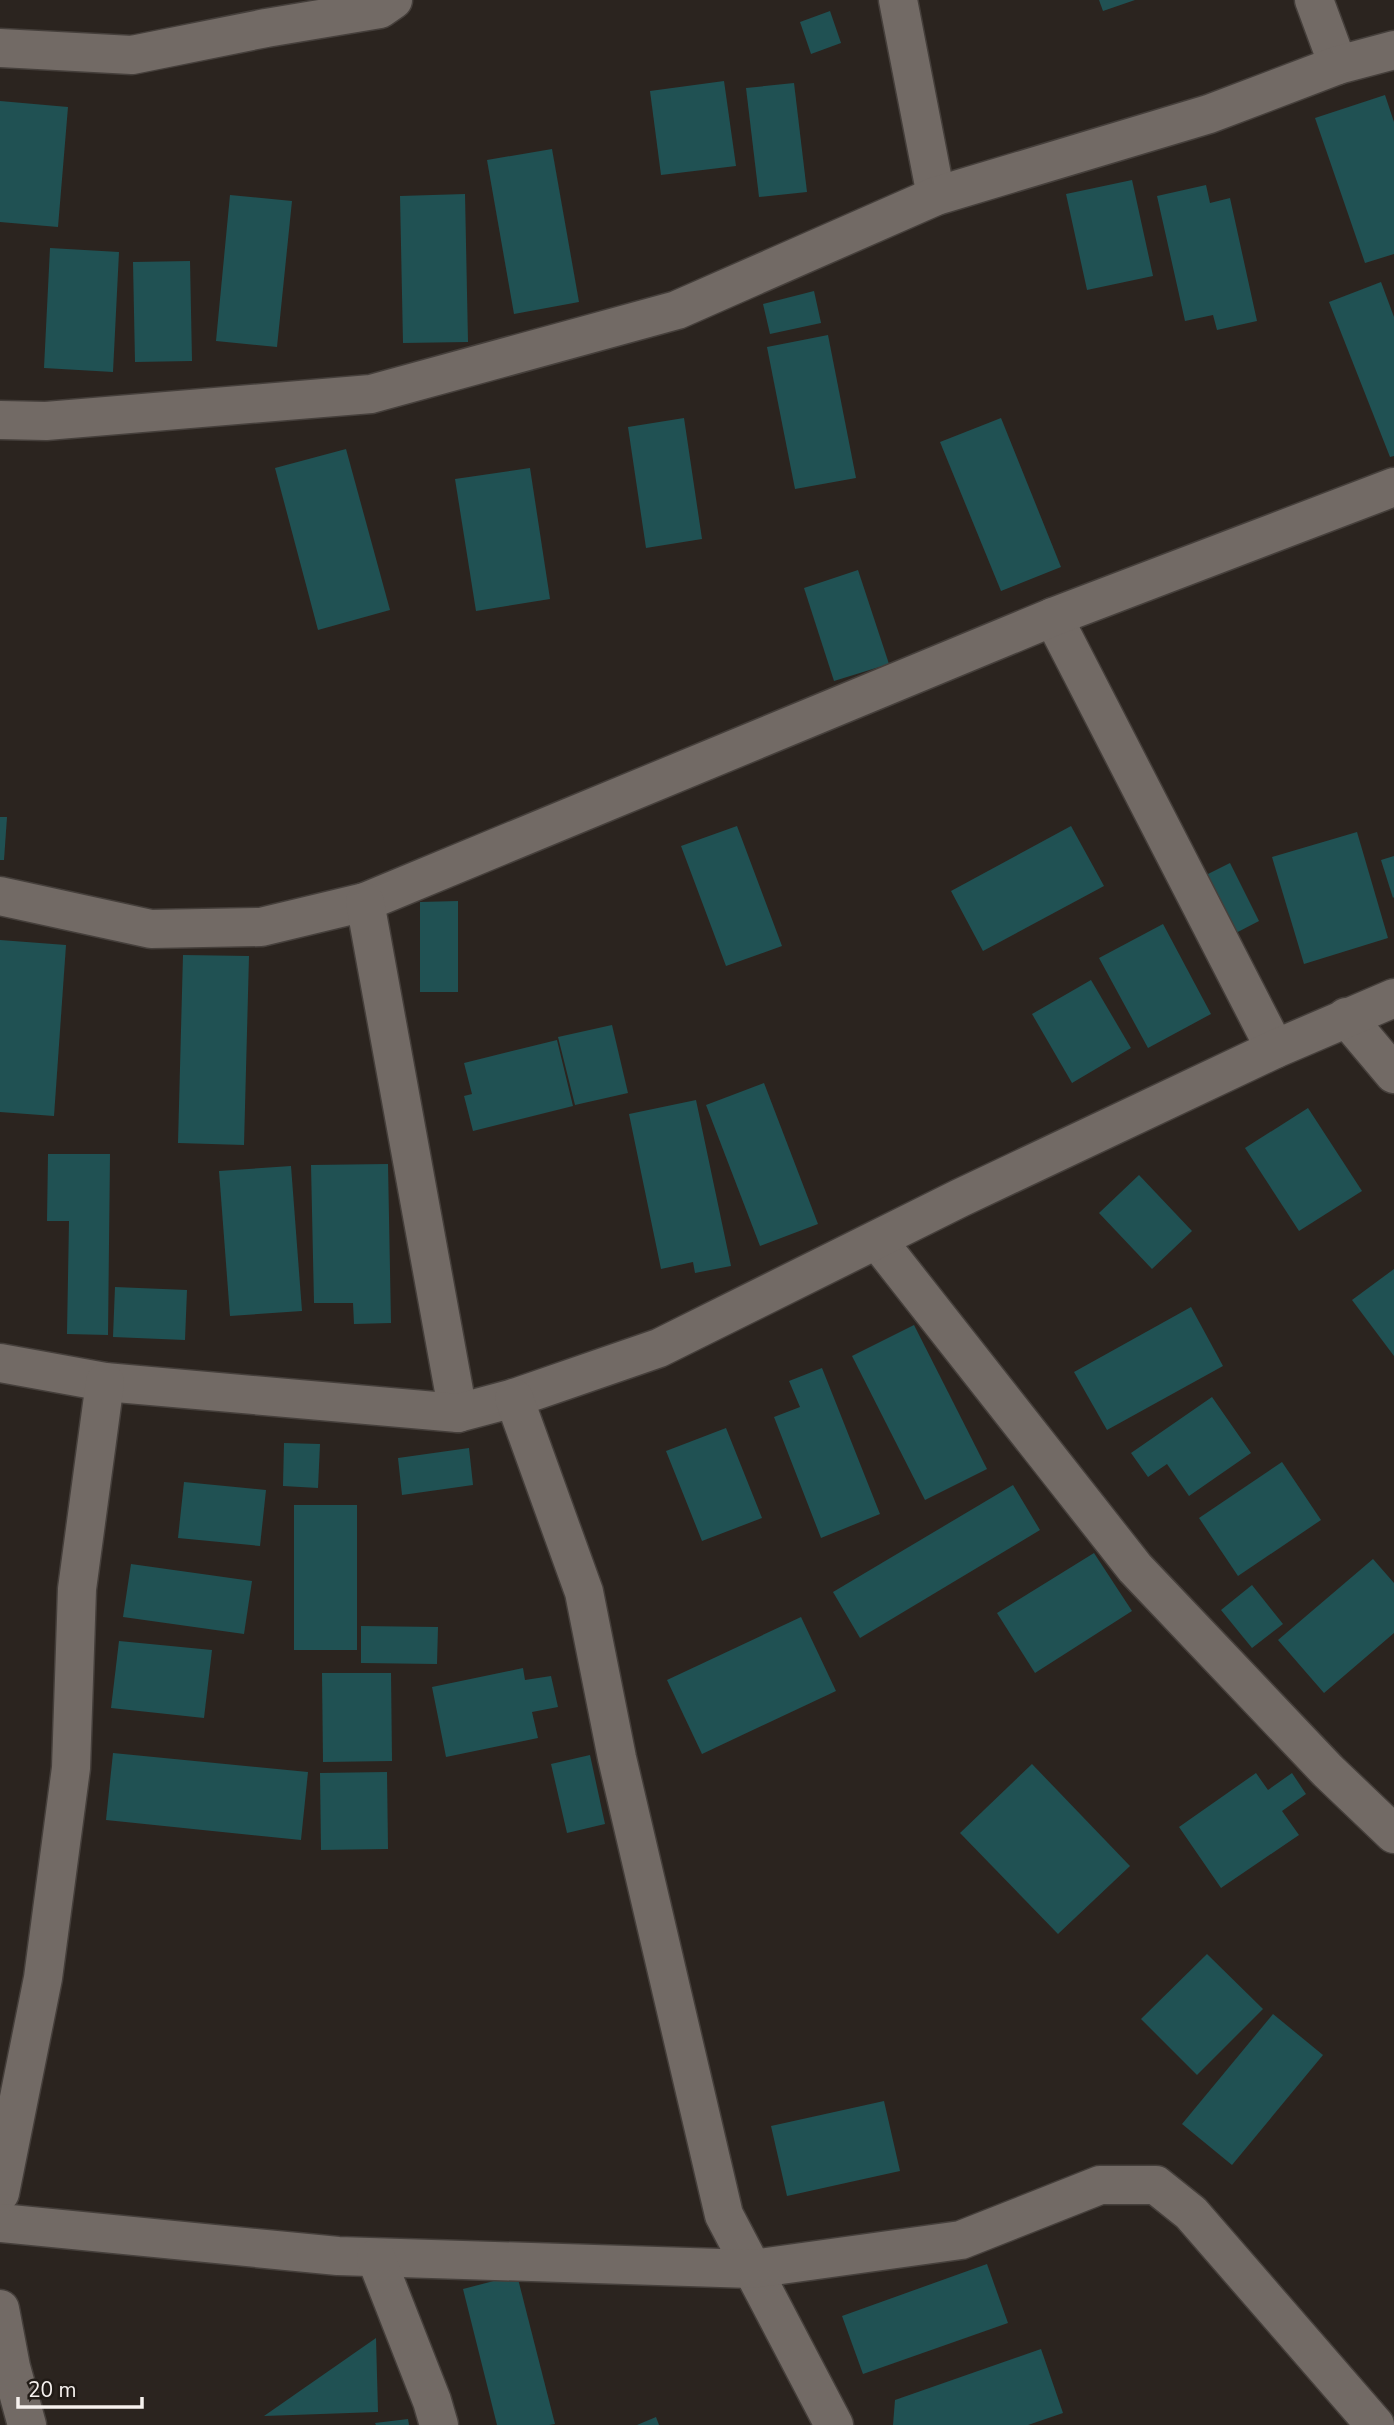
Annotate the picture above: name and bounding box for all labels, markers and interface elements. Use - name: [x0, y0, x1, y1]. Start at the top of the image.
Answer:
- scale bar: [18, 2366, 142, 2410]
- text: 20 m: [28, 2376, 77, 2404]

